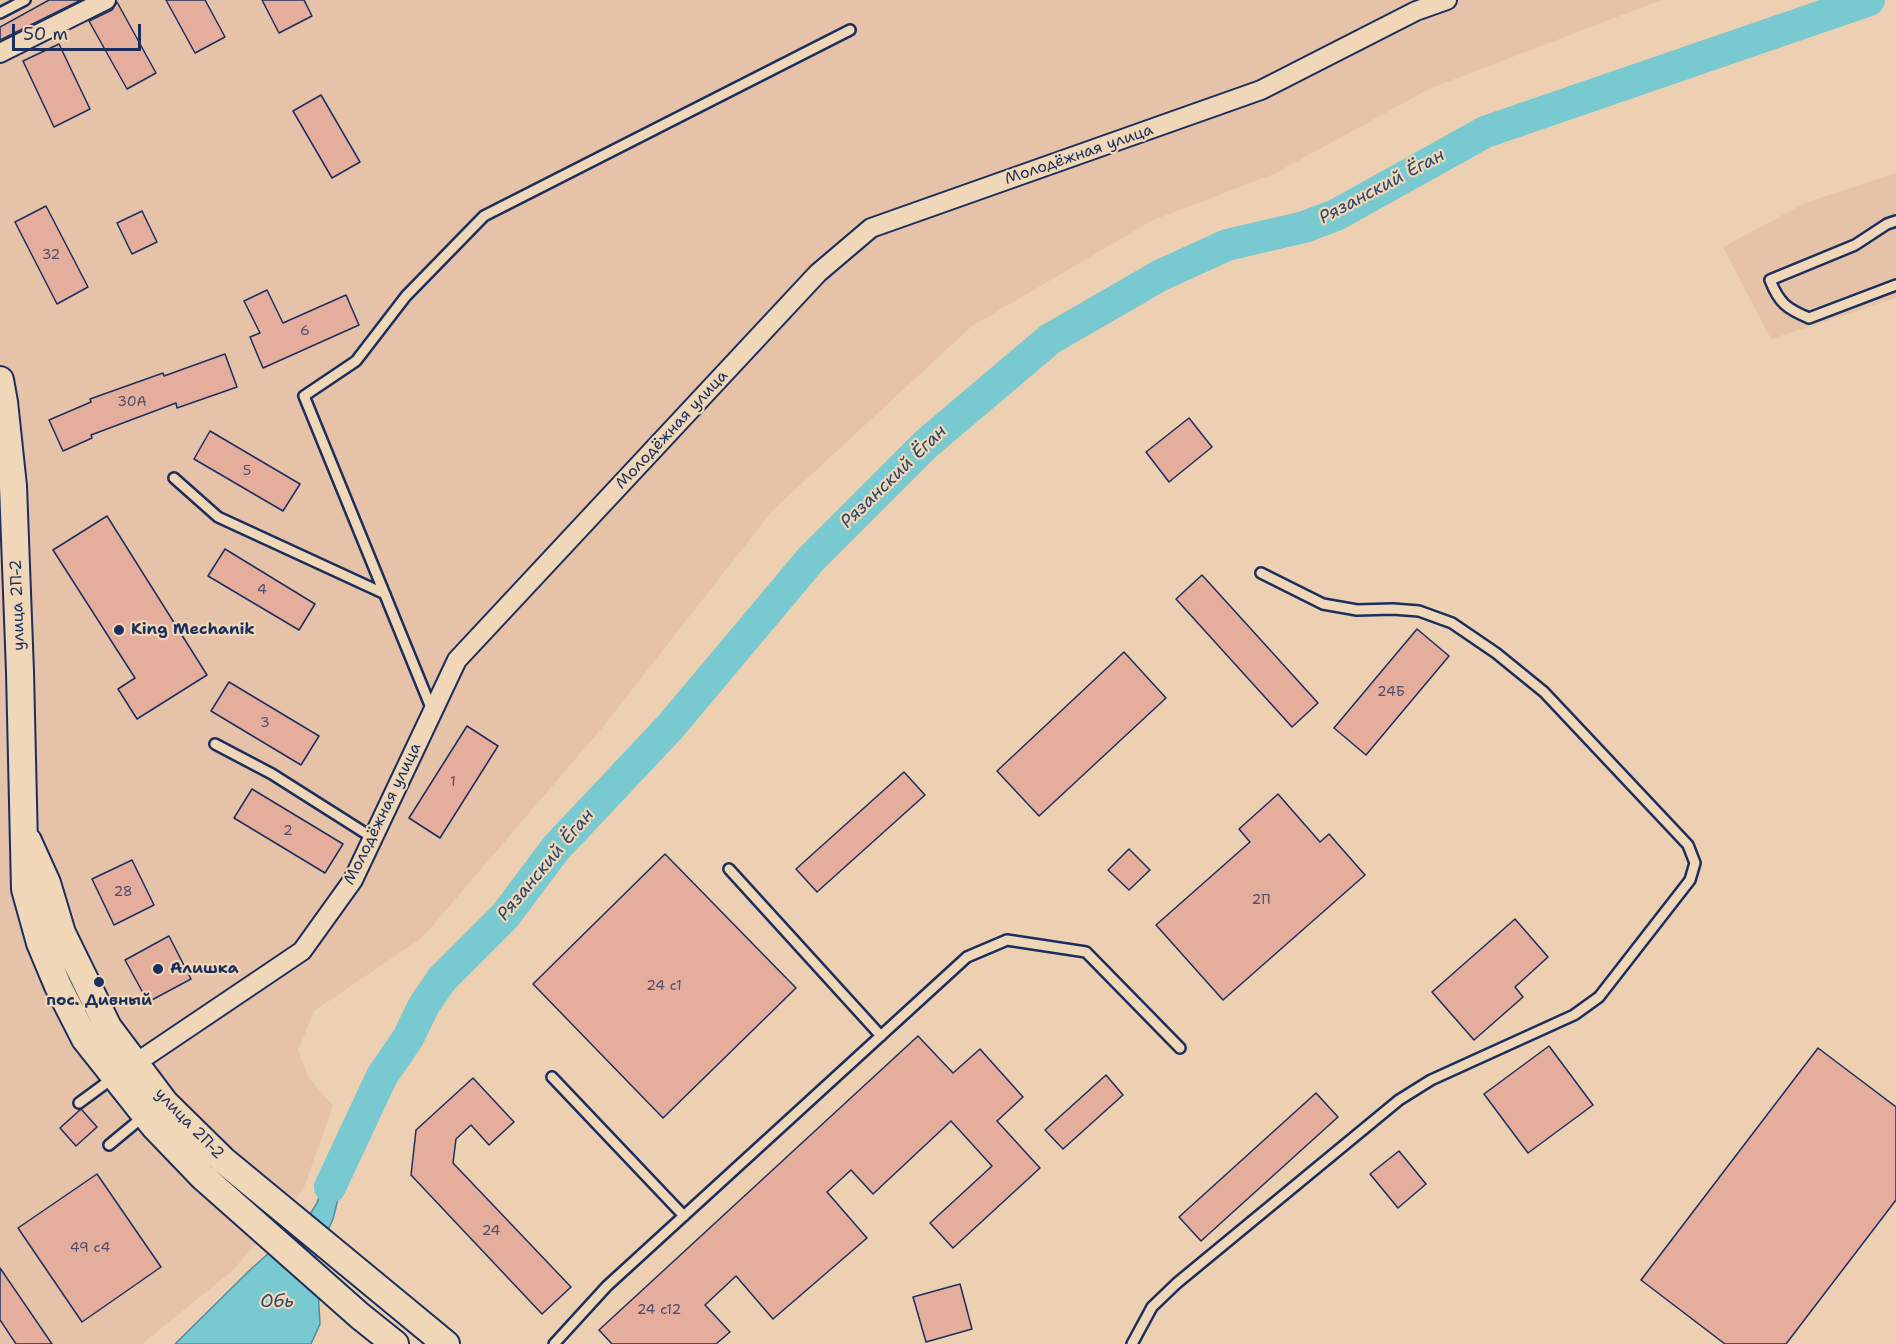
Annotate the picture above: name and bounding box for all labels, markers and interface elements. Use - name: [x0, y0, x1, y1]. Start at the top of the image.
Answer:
- scale bar: [15, 12, 144, 50]
- text: 50 m: [23, 22, 68, 46]
- street label: Молодёжная улица: [1002, 121, 1156, 189]
- water label: Рязанский Ёган: [1316, 145, 1448, 229]
- house number: 32: [42, 247, 60, 263]
- house number: 6: [300, 323, 310, 339]
- street label: Молодёжная улица: [612, 366, 732, 494]
- house number: 30А: [117, 394, 147, 410]
- water label: Рязанский Ёган: [837, 421, 951, 533]
- house number: 5: [243, 463, 251, 479]
- street label: улица 2П-2: [7, 559, 29, 651]
- house number: 4: [257, 582, 267, 598]
- place label: King Mechanik: [131, 620, 255, 640]
- marker: King Mechanik: [112, 623, 126, 637]
- house number: 24Б: [1377, 684, 1405, 700]
- house number: 3: [260, 715, 270, 731]
- street label: Молодёжная улица: [340, 740, 426, 888]
- house number: 1: [450, 774, 456, 790]
- water label: Рязанский Ёган: [493, 805, 599, 925]
- house number: 2: [283, 823, 293, 839]
- house number: 28: [113, 884, 133, 900]
- house number: 2П: [1251, 892, 1271, 908]
- place label: Алишка: [170, 959, 239, 979]
- marker: Алишка: [151, 962, 165, 976]
- marker: пос. Дивный: [92, 975, 106, 989]
- house number: 24 с1: [646, 978, 682, 994]
- place label: пос. Дивный: [46, 991, 152, 1011]
- street label: улица 2П-2: [150, 1085, 228, 1163]
- house number: 24: [482, 1223, 500, 1239]
- house number: 49 с4: [70, 1240, 110, 1256]
- water label: Обь: [260, 1291, 294, 1313]
- house number: 24 с12: [637, 1302, 681, 1318]

